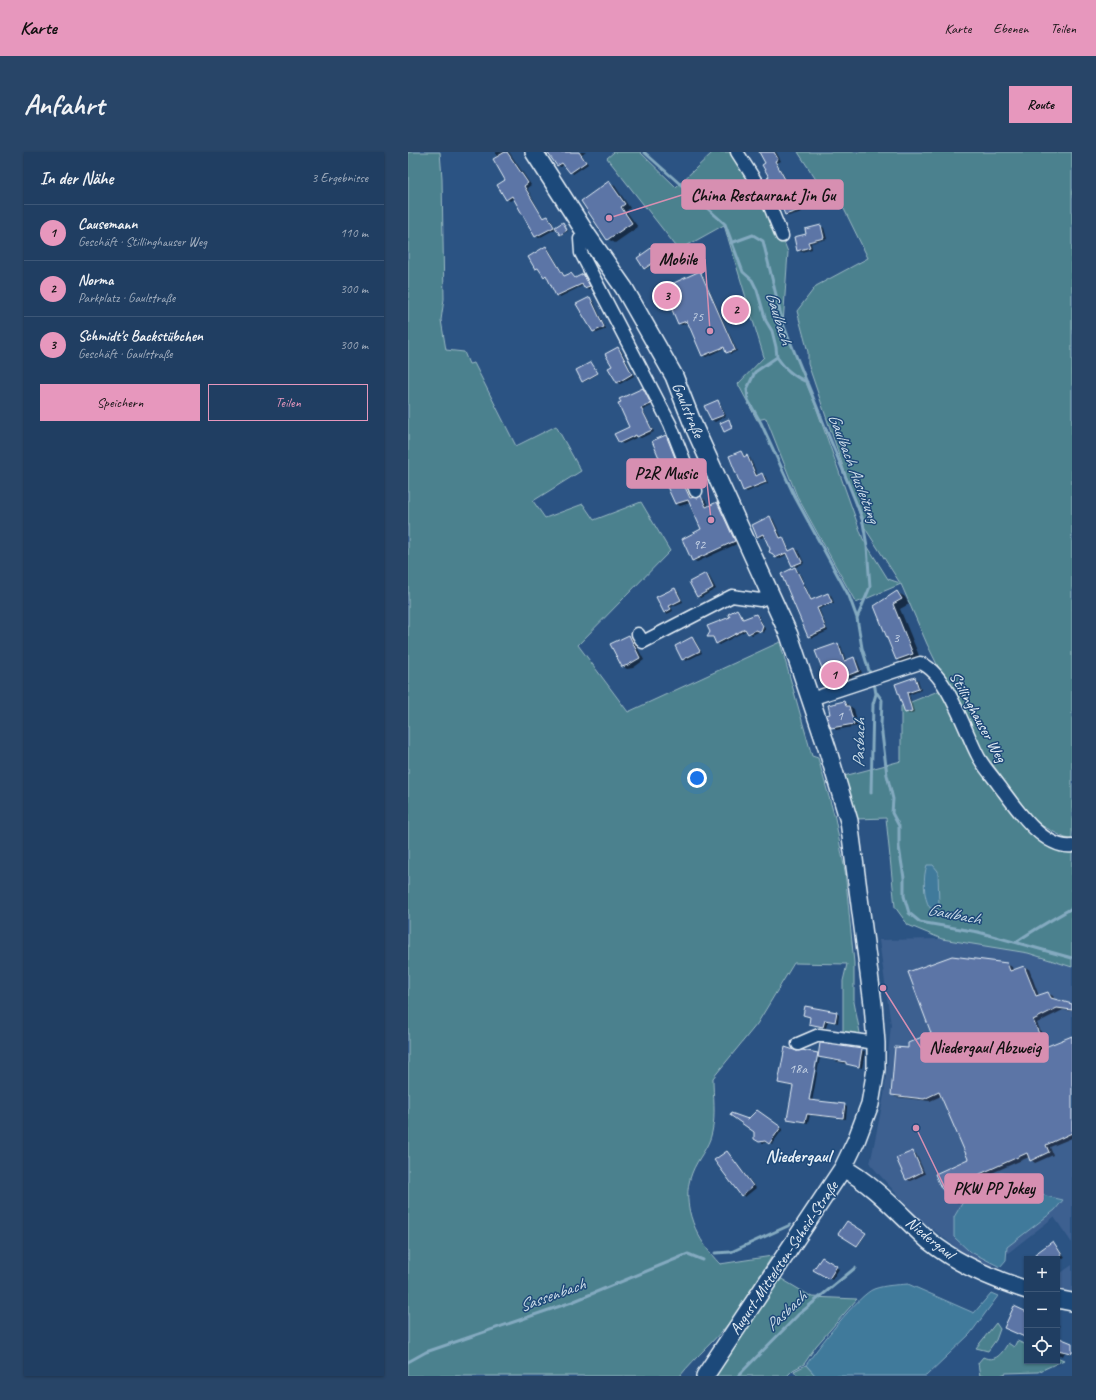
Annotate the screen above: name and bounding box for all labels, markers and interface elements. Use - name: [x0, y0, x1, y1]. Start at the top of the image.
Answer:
- text: Karte: [20, 16, 57, 40]
- text: Karte: [944, 20, 971, 37]
- text: Ebenen: [993, 20, 1028, 37]
- text: Teilen: [1050, 20, 1076, 37]
- button: Route: [1009, 86, 1072, 123]
- text: Anfahrt: [24, 87, 104, 122]
- text: In der Nähe: [40, 168, 113, 189]
- text: 3 Ergebnisse: [312, 170, 368, 186]
- callout: China Restaurant Jin Gu: [682, 180, 843, 209]
- text: China Restaurant Jin Gu: [691, 185, 837, 206]
- text: Causemann: [78, 215, 137, 234]
- text: 1: [50, 225, 56, 241]
- text: 110 m: [340, 225, 368, 241]
- text: Geschäft · Stillinghauser Weg: [78, 234, 207, 250]
- callout: Mobile: [651, 244, 705, 273]
- text: Mobile: [659, 249, 698, 270]
- text: Norma: [78, 271, 113, 290]
- text: 2: [50, 281, 56, 297]
- text: 300 m: [340, 281, 368, 297]
- pin: 3: [654, 281, 680, 311]
- water label: Gaulbach: [761, 289, 797, 348]
- text: Parkplatz · Gaulstraße: [78, 290, 175, 306]
- pin: 2: [723, 295, 749, 325]
- house number: 75: [691, 308, 704, 325]
- text: Schmidt's Backstübchen: [78, 327, 203, 346]
- text: 3: [50, 337, 56, 353]
- text: 300 m: [340, 337, 368, 353]
- text: Geschäft · Gaulstraße: [78, 346, 173, 362]
- street label: Gaulstraße: [667, 379, 709, 442]
- button: Speichern: [40, 384, 200, 421]
- button: Teilen: [208, 384, 368, 421]
- water label: Gaulbach Ausleitung: [824, 410, 886, 528]
- callout: P2R Music: [627, 459, 706, 488]
- text: P2R Music: [634, 463, 698, 484]
- house number: 92: [693, 536, 707, 553]
- house number: 3: [893, 629, 901, 646]
- pin: 1: [821, 660, 847, 690]
- street label: Stillinghauser Weg: [945, 668, 1012, 767]
- house number: 1: [837, 707, 844, 724]
- water label: Pasbach: [848, 717, 870, 768]
- your location: [687, 768, 707, 788]
- water label: Gaulbach: [926, 899, 983, 930]
- callout: Niedergaul Abzweig: [921, 1033, 1048, 1062]
- text: Niedergaul Abzweig: [929, 1037, 1042, 1058]
- house number: 18a: [789, 1060, 808, 1077]
- district label: Niedergaul: [765, 1145, 834, 1167]
- callout: PKW PP Jokey: [945, 1174, 1043, 1203]
- street label: August-Mittelsten-Scheid-Straße: [725, 1176, 844, 1339]
- text: PKW PP Jokey: [953, 1178, 1036, 1199]
- street label: Niedergaul: [902, 1212, 961, 1266]
- map controls: [1024, 1256, 1060, 1364]
- button: +: [1024, 1256, 1060, 1292]
- water label: Sassenbach: [516, 1273, 589, 1317]
- water label: Pasbach: [761, 1286, 812, 1335]
- button: −: [1024, 1292, 1060, 1328]
- button: locate: [1024, 1328, 1060, 1364]

